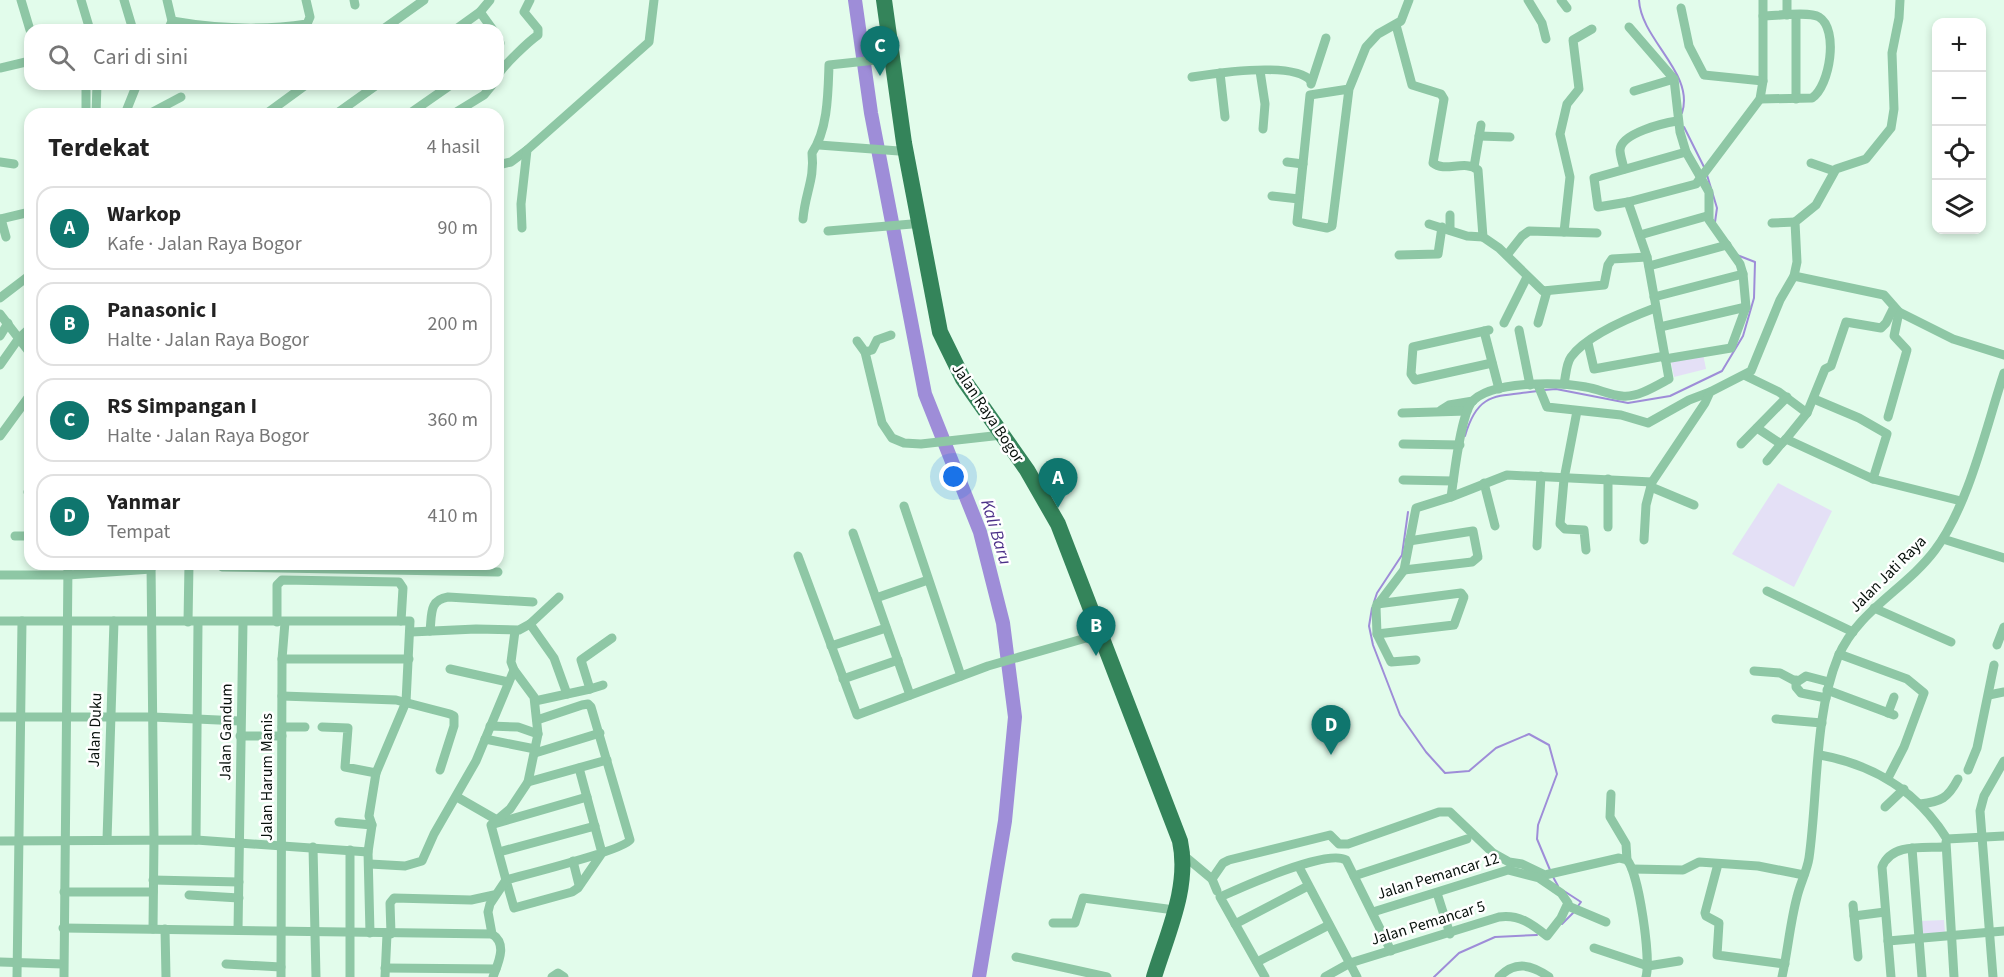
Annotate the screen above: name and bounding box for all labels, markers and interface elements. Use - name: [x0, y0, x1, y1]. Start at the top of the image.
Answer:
- map controls: [1932, 18, 1986, 234]
- button: +: [1932, 18, 1986, 72]
- search box: [24, 24, 504, 90]
- pin: C: [860, 26, 900, 76]
- icon: search: [45, 41, 78, 74]
- text: Cari di sini: [93, 41, 188, 73]
- button: −: [1932, 72, 1986, 126]
- button: locate: [1932, 126, 1986, 180]
- text: Terdekat: [48, 129, 150, 166]
- text: 4 hasil: [427, 133, 480, 161]
- button: layers: [1932, 180, 1986, 234]
- text: Warkop: [107, 198, 181, 230]
- text: A: [64, 214, 75, 242]
- text: 90 m: [438, 214, 478, 242]
- text: Kafe · Jalan Raya Bogor: [107, 230, 302, 258]
- text: Panasonic I: [107, 294, 217, 326]
- text: B: [63, 310, 76, 338]
- text: 200 m: [428, 310, 478, 338]
- text: Halte · Jalan Raya Bogor: [107, 326, 309, 354]
- street label: Jalan Raya Bogor: [947, 359, 1030, 467]
- text: RS Simpangan I: [107, 390, 257, 422]
- text: C: [64, 406, 75, 434]
- text: 360 m: [428, 406, 478, 434]
- text: Halte · Jalan Raya Bogor: [107, 422, 309, 450]
- pin: A: [1038, 458, 1078, 508]
- your location: [939, 462, 968, 491]
- text: Yanmar: [107, 486, 180, 518]
- water label: Kali Baru: [974, 496, 1018, 568]
- text: D: [63, 502, 76, 530]
- text: 410 m: [428, 502, 478, 530]
- text: Tempat: [107, 518, 170, 546]
- street label: Jalan Jati Raya: [1845, 531, 1931, 617]
- pin: B: [1076, 606, 1116, 656]
- street label: Jalan Gandum: [214, 683, 238, 781]
- street label: Jalan Duku: [83, 692, 107, 768]
- pin: D: [1312, 706, 1350, 755]
- street label: Jalan Harum Manis: [256, 713, 278, 841]
- street label: Jalan Pemancar 12: [1374, 847, 1502, 905]
- street label: Jalan Pemancar 5: [1368, 895, 1488, 951]

